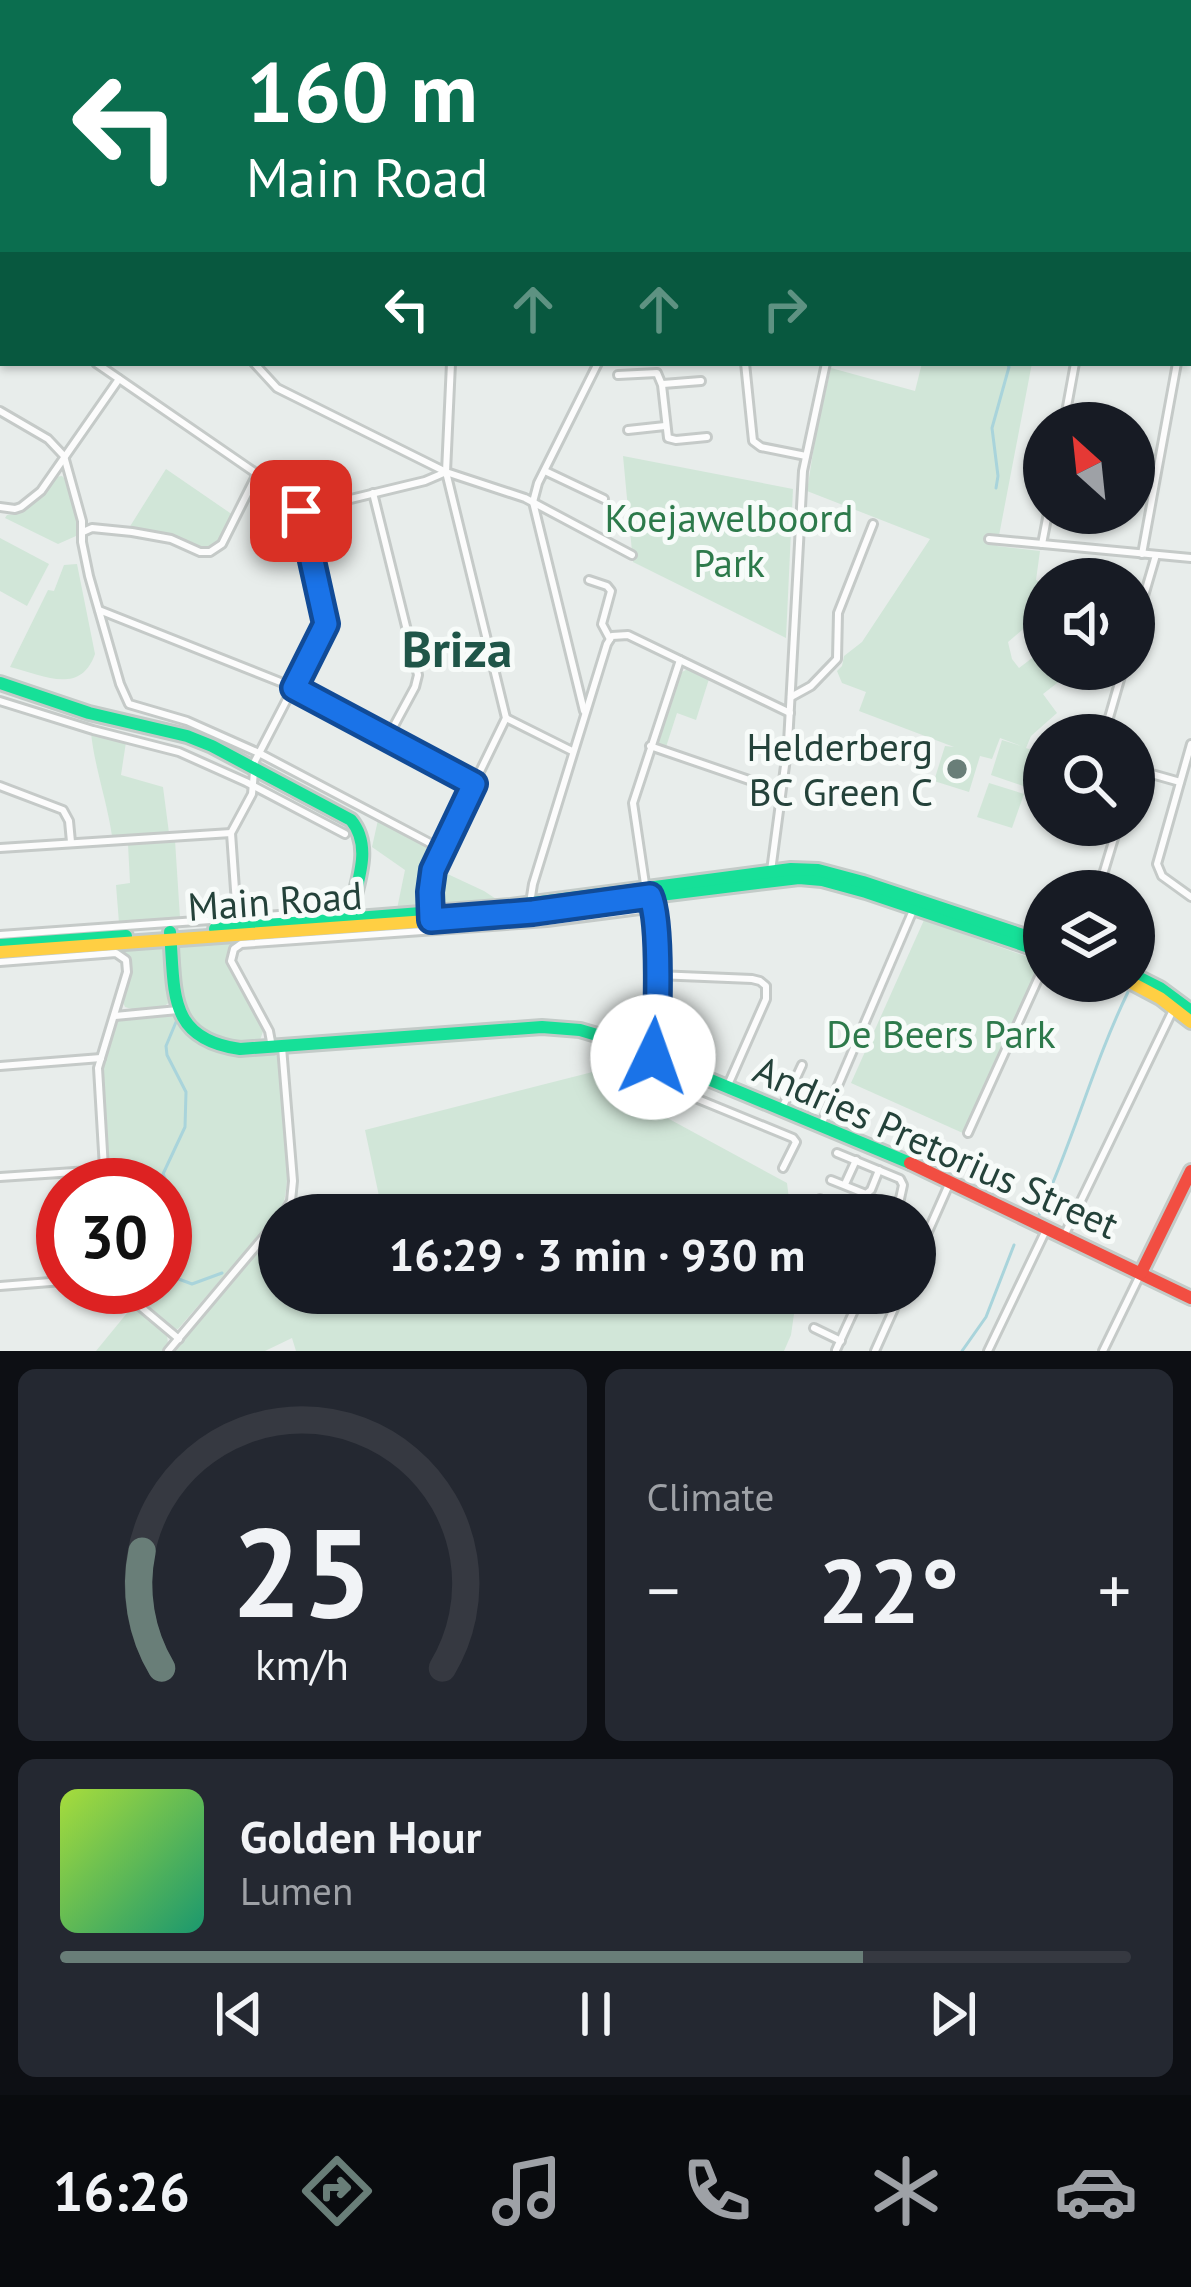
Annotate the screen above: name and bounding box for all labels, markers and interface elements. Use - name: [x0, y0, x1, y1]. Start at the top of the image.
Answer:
- text: 160 m: [246, 36, 478, 145]
- icon: left: [48, 48, 204, 204]
- text: Main Road: [246, 142, 488, 212]
- icon: left: [374, 276, 440, 342]
- icon: ahead: [500, 276, 566, 342]
- icon: ahead: [626, 276, 692, 342]
- icon: right: [752, 276, 818, 342]
- north arrow: [1023, 402, 1155, 534]
- map controls: [1023, 402, 1155, 1002]
- pin: [250, 460, 352, 562]
- icon: arrive: [268, 478, 334, 544]
- park label: Koejawelboord Park: [605, 492, 853, 588]
- button: sound: [1023, 558, 1155, 690]
- district label: Briza: [402, 615, 512, 681]
- button: search: [1023, 714, 1155, 846]
- place label: Helderberg BC Green C: [746, 721, 933, 817]
- marker: Helderberg BC Green C: [944, 756, 970, 782]
- street label: Main Road: [186, 869, 364, 932]
- button: layers: [1023, 870, 1155, 1002]
- position arrow: [590, 994, 716, 1120]
- park label: De Beers Park: [826, 1008, 1056, 1059]
- street label: Andries Pretorius Street: [746, 1043, 1126, 1250]
- speed limit sign: 30: [36, 1158, 192, 1314]
- text: 16:29 · 3 min · 930 m: [389, 1225, 805, 1283]
- text: Climate: [647, 1471, 774, 1522]
- text: 25: [231, 1490, 373, 1651]
- text: 22°: [818, 1531, 959, 1648]
- text: −: [647, 1547, 680, 1632]
- text: +: [1098, 1547, 1131, 1632]
- text: km/h: [255, 1636, 349, 1692]
- text: Golden Hour: [240, 1807, 481, 1865]
- text: Lumen: [240, 1865, 353, 1916]
- icon: previous: [206, 1981, 272, 2047]
- icon: pause: [563, 1981, 629, 2047]
- icon: next: [920, 1981, 986, 2047]
- icon: directions: [295, 2149, 379, 2233]
- icon: music: [485, 2149, 569, 2233]
- icon: phone: [675, 2149, 759, 2233]
- icon: climate: [864, 2149, 948, 2233]
- icon: car: [1054, 2149, 1138, 2233]
- text: 16:26: [53, 2156, 190, 2226]

